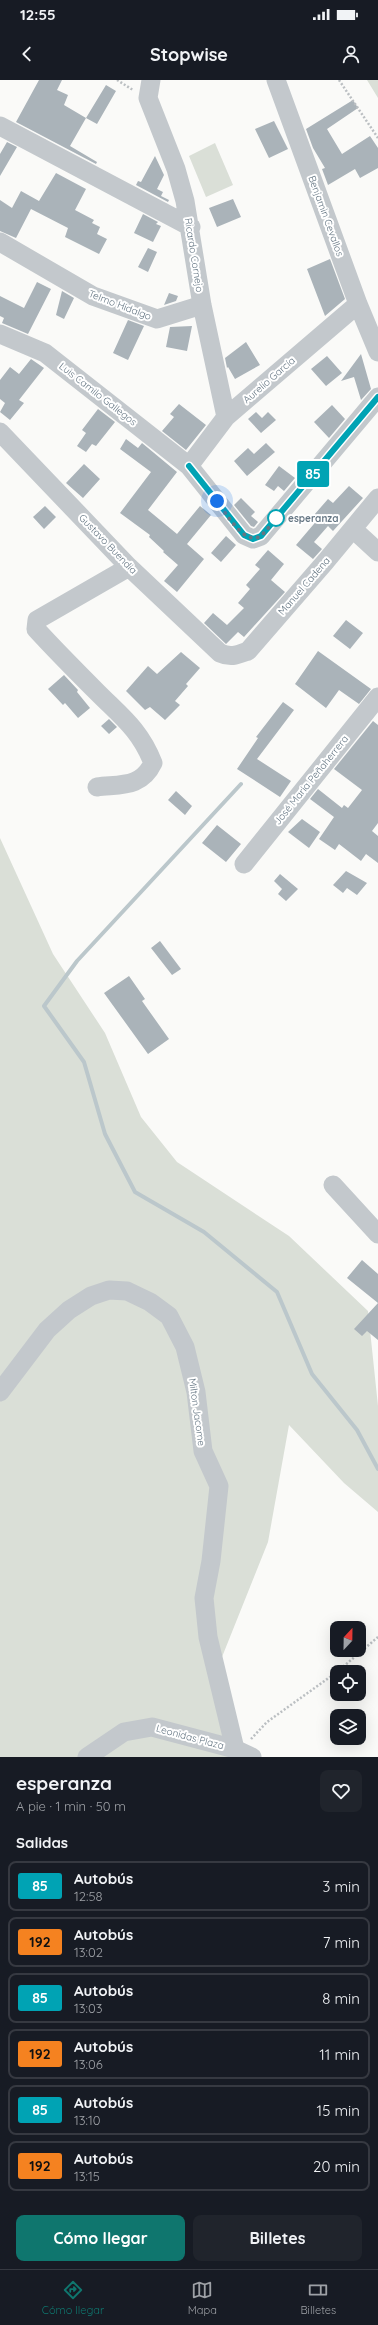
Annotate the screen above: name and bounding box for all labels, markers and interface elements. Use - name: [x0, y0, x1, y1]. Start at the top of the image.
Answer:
- text: 12:55: [20, 5, 56, 24]
- icon: back: [16, 43, 38, 65]
- text: Stopwise: [150, 43, 228, 66]
- icon: person: [340, 43, 362, 65]
- street label: Benjamin Cevallos: [305, 174, 347, 259]
- street label: Ricardo Cornejo: [182, 217, 206, 293]
- street label: Telmo Hidalgo: [87, 287, 153, 323]
- street label: Aurelio García: [240, 354, 298, 406]
- street label: Luis Camilo Gallegos: [56, 360, 140, 429]
- line badge: 85: [295, 461, 331, 487]
- text: 85: [305, 465, 321, 483]
- your location: [207, 491, 227, 511]
- marker: esperanza: [267, 509, 285, 527]
- street label: Gustavo Buendia: [76, 511, 140, 577]
- place label: esperanza: [288, 512, 338, 525]
- street label: Manuel Cadena: [275, 554, 333, 618]
- street label: José Maria Peñaherrera: [271, 733, 351, 827]
- street label: Milton Jacome: [186, 1377, 208, 1447]
- north arrow: [330, 1621, 366, 1657]
- map controls: [330, 1621, 366, 1745]
- button: locate: [330, 1665, 366, 1701]
- button: layers: [330, 1709, 366, 1745]
- street label: Leonidas Plaza: [155, 1722, 225, 1752]
- button: heart: [320, 1770, 362, 1812]
- text: esperanza: [16, 1771, 112, 1795]
- text: A pie · 1 min · 50 m: [16, 1798, 126, 1814]
- text: Salidas: [16, 1833, 68, 1852]
- text: Autobús: [74, 1869, 133, 1888]
- text: 85: [32, 1877, 48, 1895]
- text: 3 min: [322, 1877, 360, 1896]
- text: 12:58: [74, 1888, 103, 1904]
- text: Autobús: [74, 1925, 133, 1944]
- text: 192: [29, 1933, 51, 1951]
- text: 7 min: [323, 1933, 360, 1952]
- text: 13:02: [74, 1944, 103, 1960]
- text: Autobús: [74, 1981, 133, 2000]
- text: 85: [32, 1989, 48, 2007]
- text: 8 min: [322, 1989, 360, 2008]
- text: 13:03: [74, 2000, 103, 2016]
- text: Autobús: [74, 2037, 133, 2056]
- text: 192: [29, 2045, 51, 2063]
- text: 11 min: [319, 2045, 360, 2064]
- text: 13:06: [74, 2056, 103, 2072]
- text: Autobús: [74, 2093, 133, 2112]
- text: 85: [32, 2101, 48, 2119]
- text: 15 min: [317, 2101, 360, 2120]
- text: 13:10: [74, 2112, 101, 2128]
- text: Autobús: [74, 2149, 133, 2168]
- text: 192: [29, 2157, 51, 2175]
- text: 20 min: [313, 2157, 360, 2176]
- text: 13:15: [74, 2168, 100, 2184]
- button: Cómo llegar: [16, 2215, 185, 2261]
- button: Billetes: [193, 2215, 362, 2261]
- tab: Cómo llegar: [42, 2279, 104, 2317]
- tab: Mapa: [188, 2279, 217, 2317]
- tab: Billetes: [300, 2279, 336, 2317]

